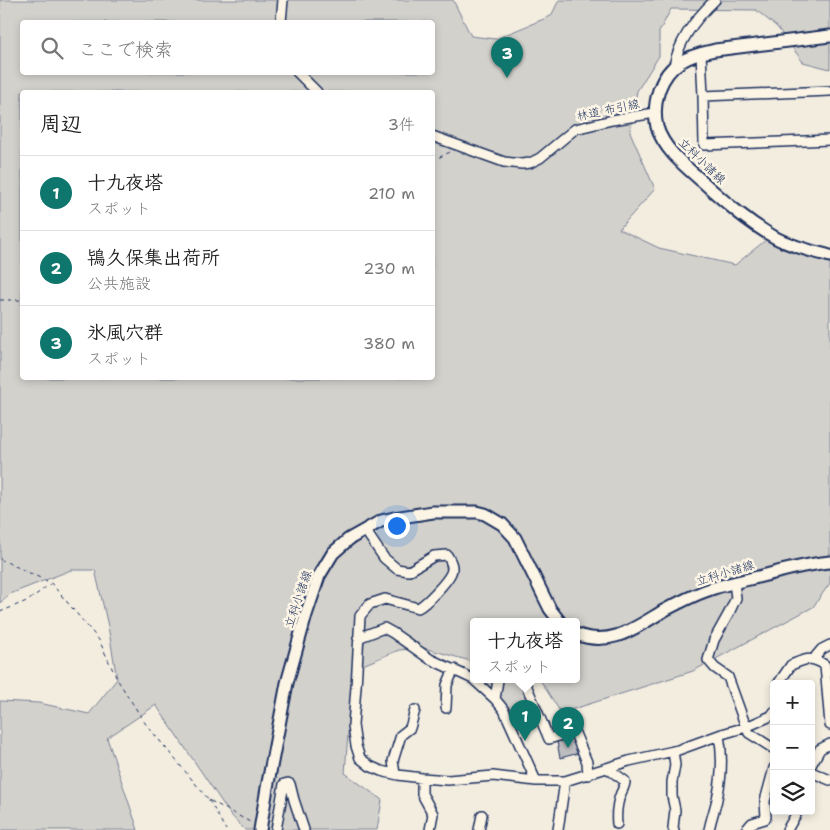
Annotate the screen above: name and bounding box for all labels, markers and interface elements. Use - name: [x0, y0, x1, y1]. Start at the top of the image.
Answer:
- search box: [20, 20, 435, 75]
- icon: search: [38, 34, 66, 62]
- text: ここで検索: [78, 37, 173, 62]
- pin: 3: [491, 37, 523, 78]
- street label: 林道 布引線: [575, 96, 641, 124]
- text: 周辺: [40, 110, 82, 138]
- text: 3件: [388, 114, 415, 135]
- street label: 立科小諸線: [675, 134, 729, 188]
- text: 十九夜塔: [87, 170, 163, 195]
- text: 1: [52, 183, 60, 204]
- text: 210 m: [368, 183, 415, 204]
- text: スポット: [87, 198, 151, 219]
- text: 鴇久保集出荷所: [87, 245, 220, 270]
- text: 2: [50, 258, 62, 279]
- text: 230 m: [363, 258, 415, 279]
- text: 公共施設: [87, 273, 151, 294]
- text: 氷風穴群: [87, 320, 163, 345]
- text: 3: [50, 333, 62, 354]
- text: 380 m: [363, 333, 415, 354]
- text: スポット: [87, 348, 151, 369]
- your location: [384, 513, 410, 539]
- street label: 立科小諸線: [694, 557, 756, 589]
- street label: 立科小諸線: [281, 568, 315, 630]
- popup: [470, 618, 580, 683]
- text: 十九夜塔: [487, 628, 563, 653]
- text: スポット: [487, 656, 551, 677]
- map controls: [770, 680, 815, 815]
- button: +: [770, 680, 815, 725]
- pin: 1: [509, 700, 541, 741]
- pin: 2: [552, 707, 584, 748]
- button: −: [770, 725, 815, 770]
- button: layers: [770, 770, 815, 815]

